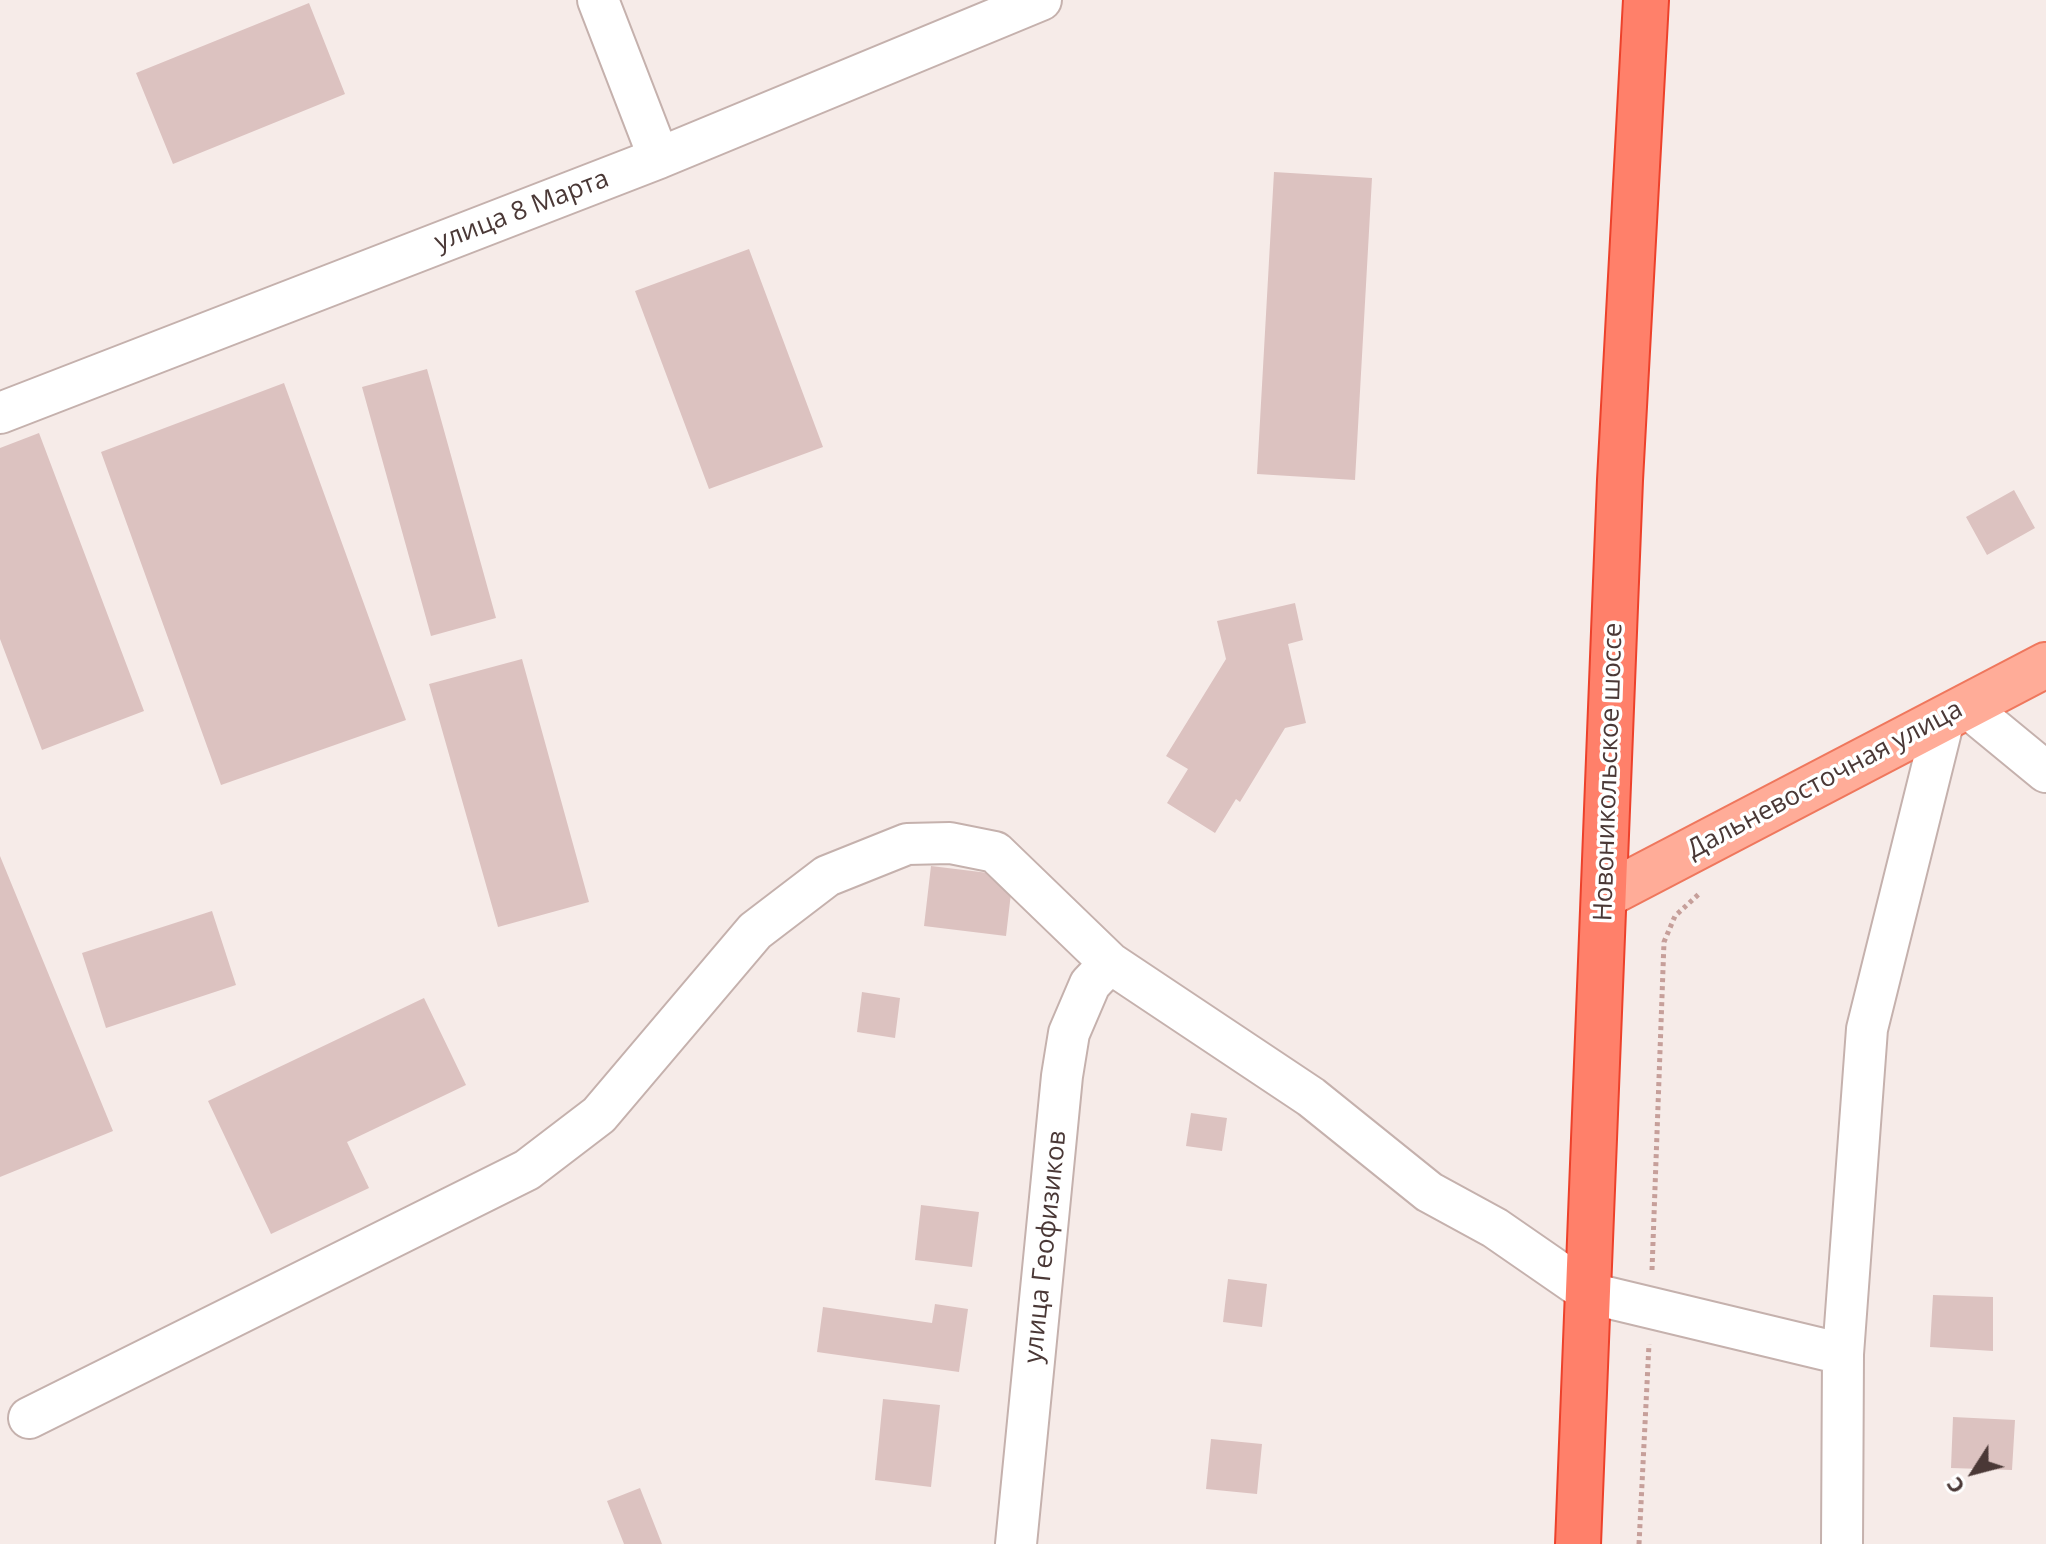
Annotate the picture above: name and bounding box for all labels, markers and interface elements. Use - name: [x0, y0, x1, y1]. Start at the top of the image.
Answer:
- street label: улица 8 Марта: [431, 163, 613, 259]
- street label: Новоникольское шоссе: [1588, 622, 1630, 922]
- street label: Дальневосточная улица: [1682, 694, 1968, 866]
- street label: улица Геофизиков: [1018, 1129, 1074, 1365]
- north arrow: [1934, 1432, 2014, 1512]
- text: С: [1938, 1472, 1971, 1501]

